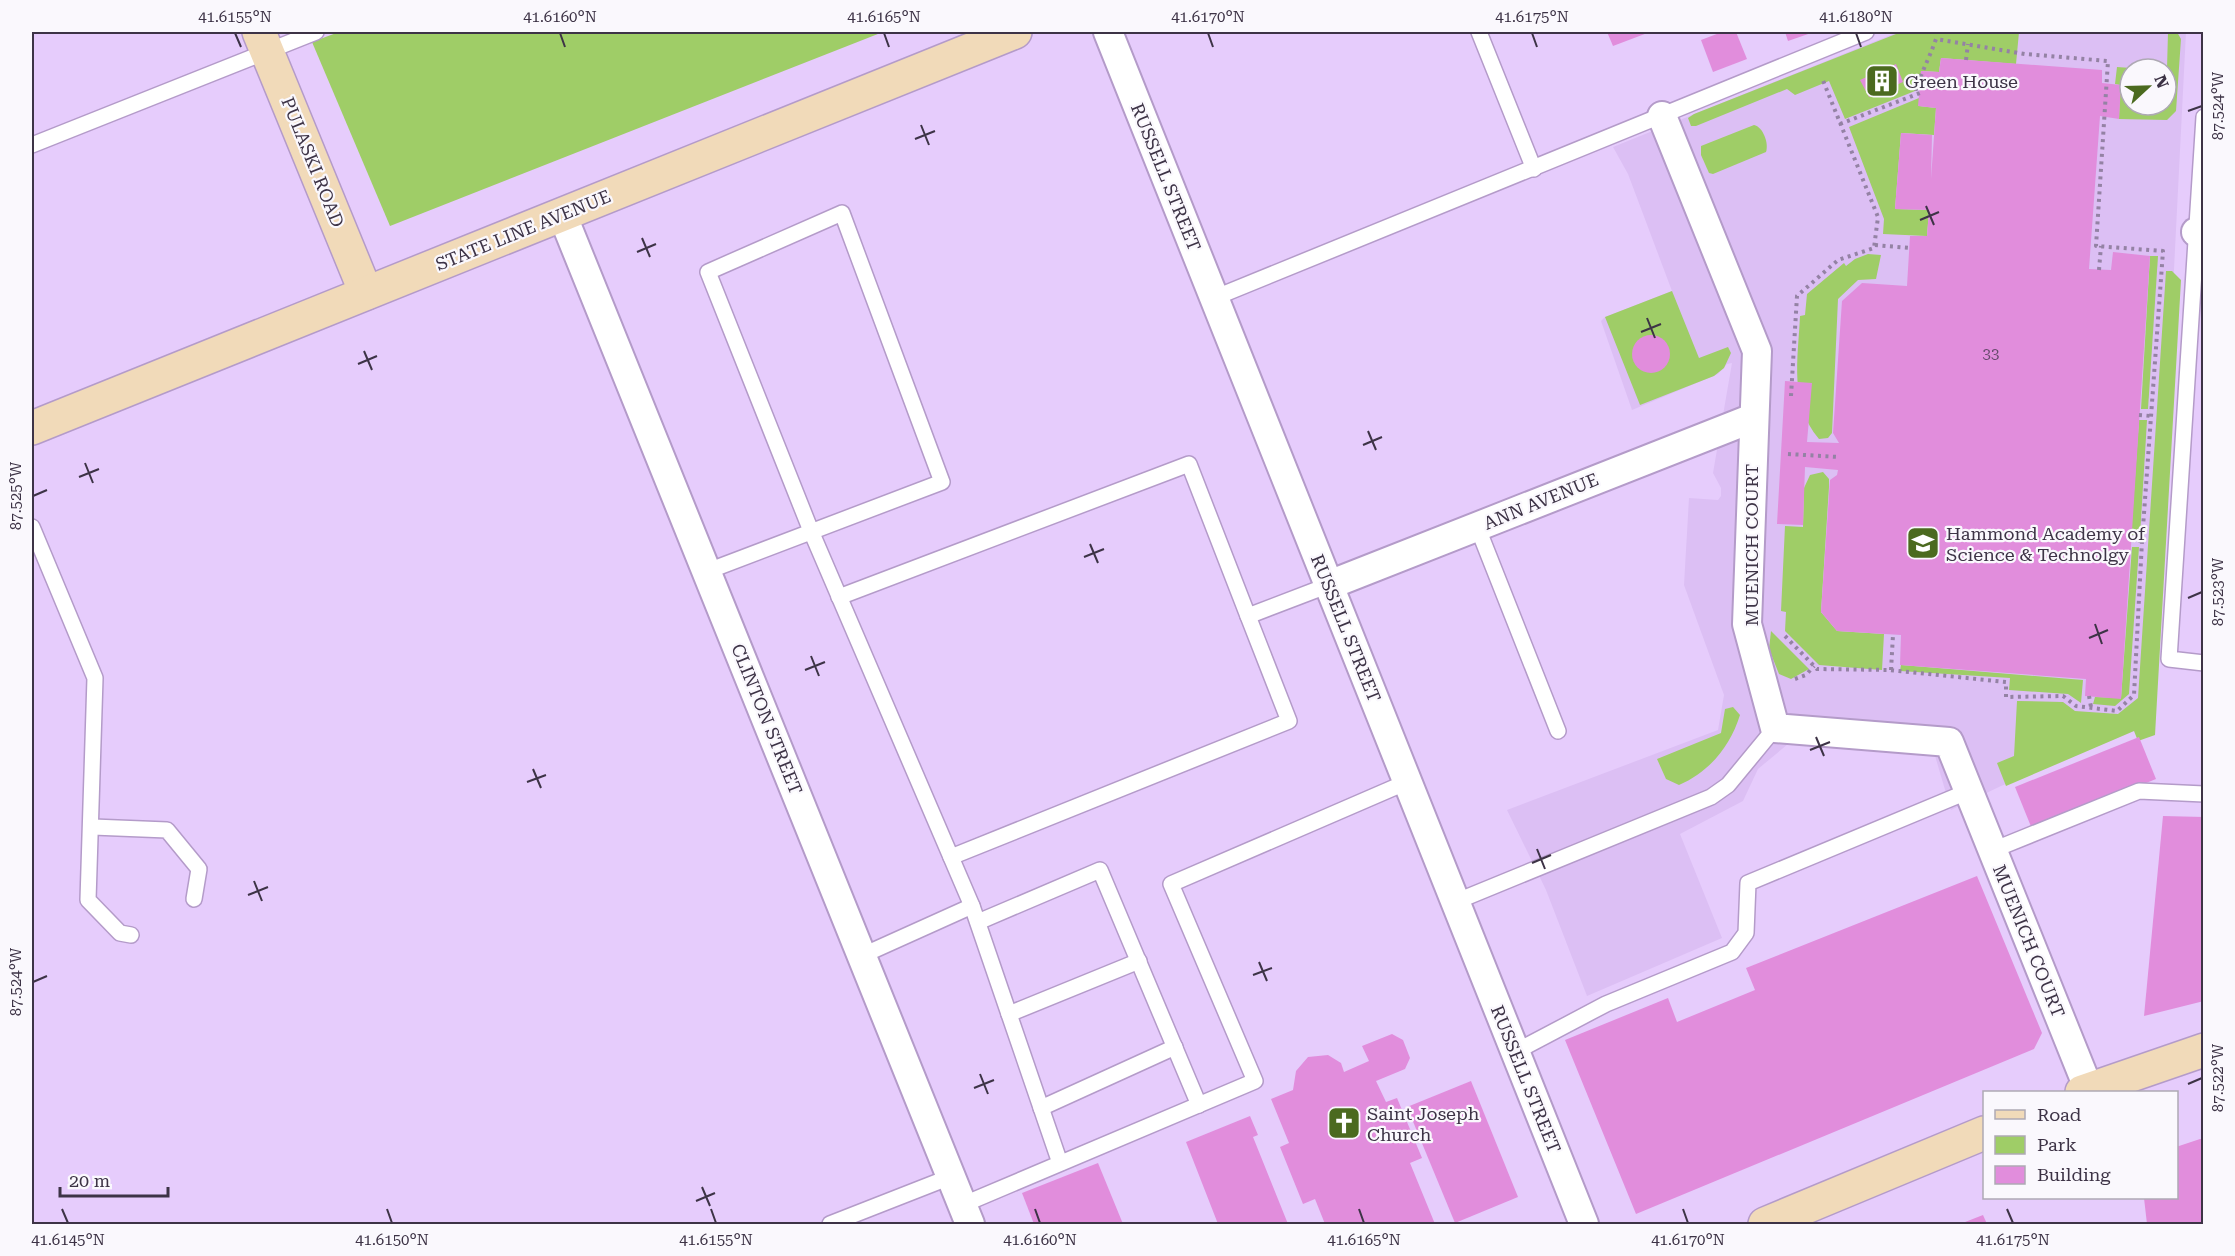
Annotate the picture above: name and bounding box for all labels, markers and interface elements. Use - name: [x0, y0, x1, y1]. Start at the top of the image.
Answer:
- text: 41.6155°N: [198, 8, 272, 26]
- text: 41.6160°N: [523, 8, 597, 26]
- text: 41.6165°N: [847, 8, 921, 26]
- text: 41.6170°N: [1171, 8, 1245, 26]
- text: 41.6175°N: [1495, 8, 1569, 26]
- text: 41.6180°N: [1819, 8, 1893, 26]
- north arrow: [2118, 57, 2178, 117]
- building icon: Green House: [1864, 63, 1900, 99]
- place label: Green House: [1905, 71, 2018, 92]
- text: 87.524°W: [2209, 71, 2227, 140]
- text: N: [2150, 72, 2173, 91]
- street label: PULASKI ROAD: [277, 94, 349, 230]
- street label: RUSSELL STREET: [1127, 100, 1205, 254]
- street label: STATE LINE AVENUE: [432, 185, 614, 275]
- house number: 33: [1983, 345, 1999, 363]
- text: 87.525°W: [7, 461, 25, 530]
- street label: MUENICH COURT: [1741, 464, 1762, 626]
- street label: ANN AVENUE: [1480, 468, 1602, 534]
- place label: Hammond Academy of Science & Technolgy: [1946, 523, 2146, 565]
- school or university icon: Hammond Academy of Science & Technolgy: [1905, 525, 1941, 561]
- street label: RUSSELL STREET: [1307, 551, 1385, 705]
- text: 87.523°W: [2209, 557, 2227, 626]
- street label: CLINTON STREET: [727, 641, 807, 797]
- street label: MUENICH COURT: [1989, 862, 2069, 1020]
- text: 87.524°W: [7, 947, 25, 1016]
- street label: RUSSELL STREET: [1487, 1002, 1565, 1156]
- text: 87.522°W: [2209, 1043, 2227, 1112]
- legend: [1983, 1091, 2178, 1199]
- place label: Saint Joseph Church: [1367, 1103, 1480, 1145]
- text: Road: [2037, 1104, 2082, 1125]
- church icon: Saint Joseph Church: [1326, 1105, 1362, 1141]
- text: Park: [2037, 1134, 2077, 1155]
- scale bar: [60, 1160, 168, 1198]
- text: Building: [2037, 1164, 2111, 1185]
- text: 20 m: [69, 1170, 110, 1191]
- text: 41.6145°N: [31, 1231, 105, 1249]
- text: 41.6150°N: [355, 1231, 429, 1249]
- text: 41.6155°N: [679, 1231, 753, 1249]
- text: 41.6160°N: [1003, 1231, 1077, 1249]
- text: 41.6165°N: [1327, 1231, 1401, 1249]
- text: 41.6170°N: [1651, 1231, 1725, 1249]
- text: 41.6175°N: [1976, 1231, 2050, 1249]

